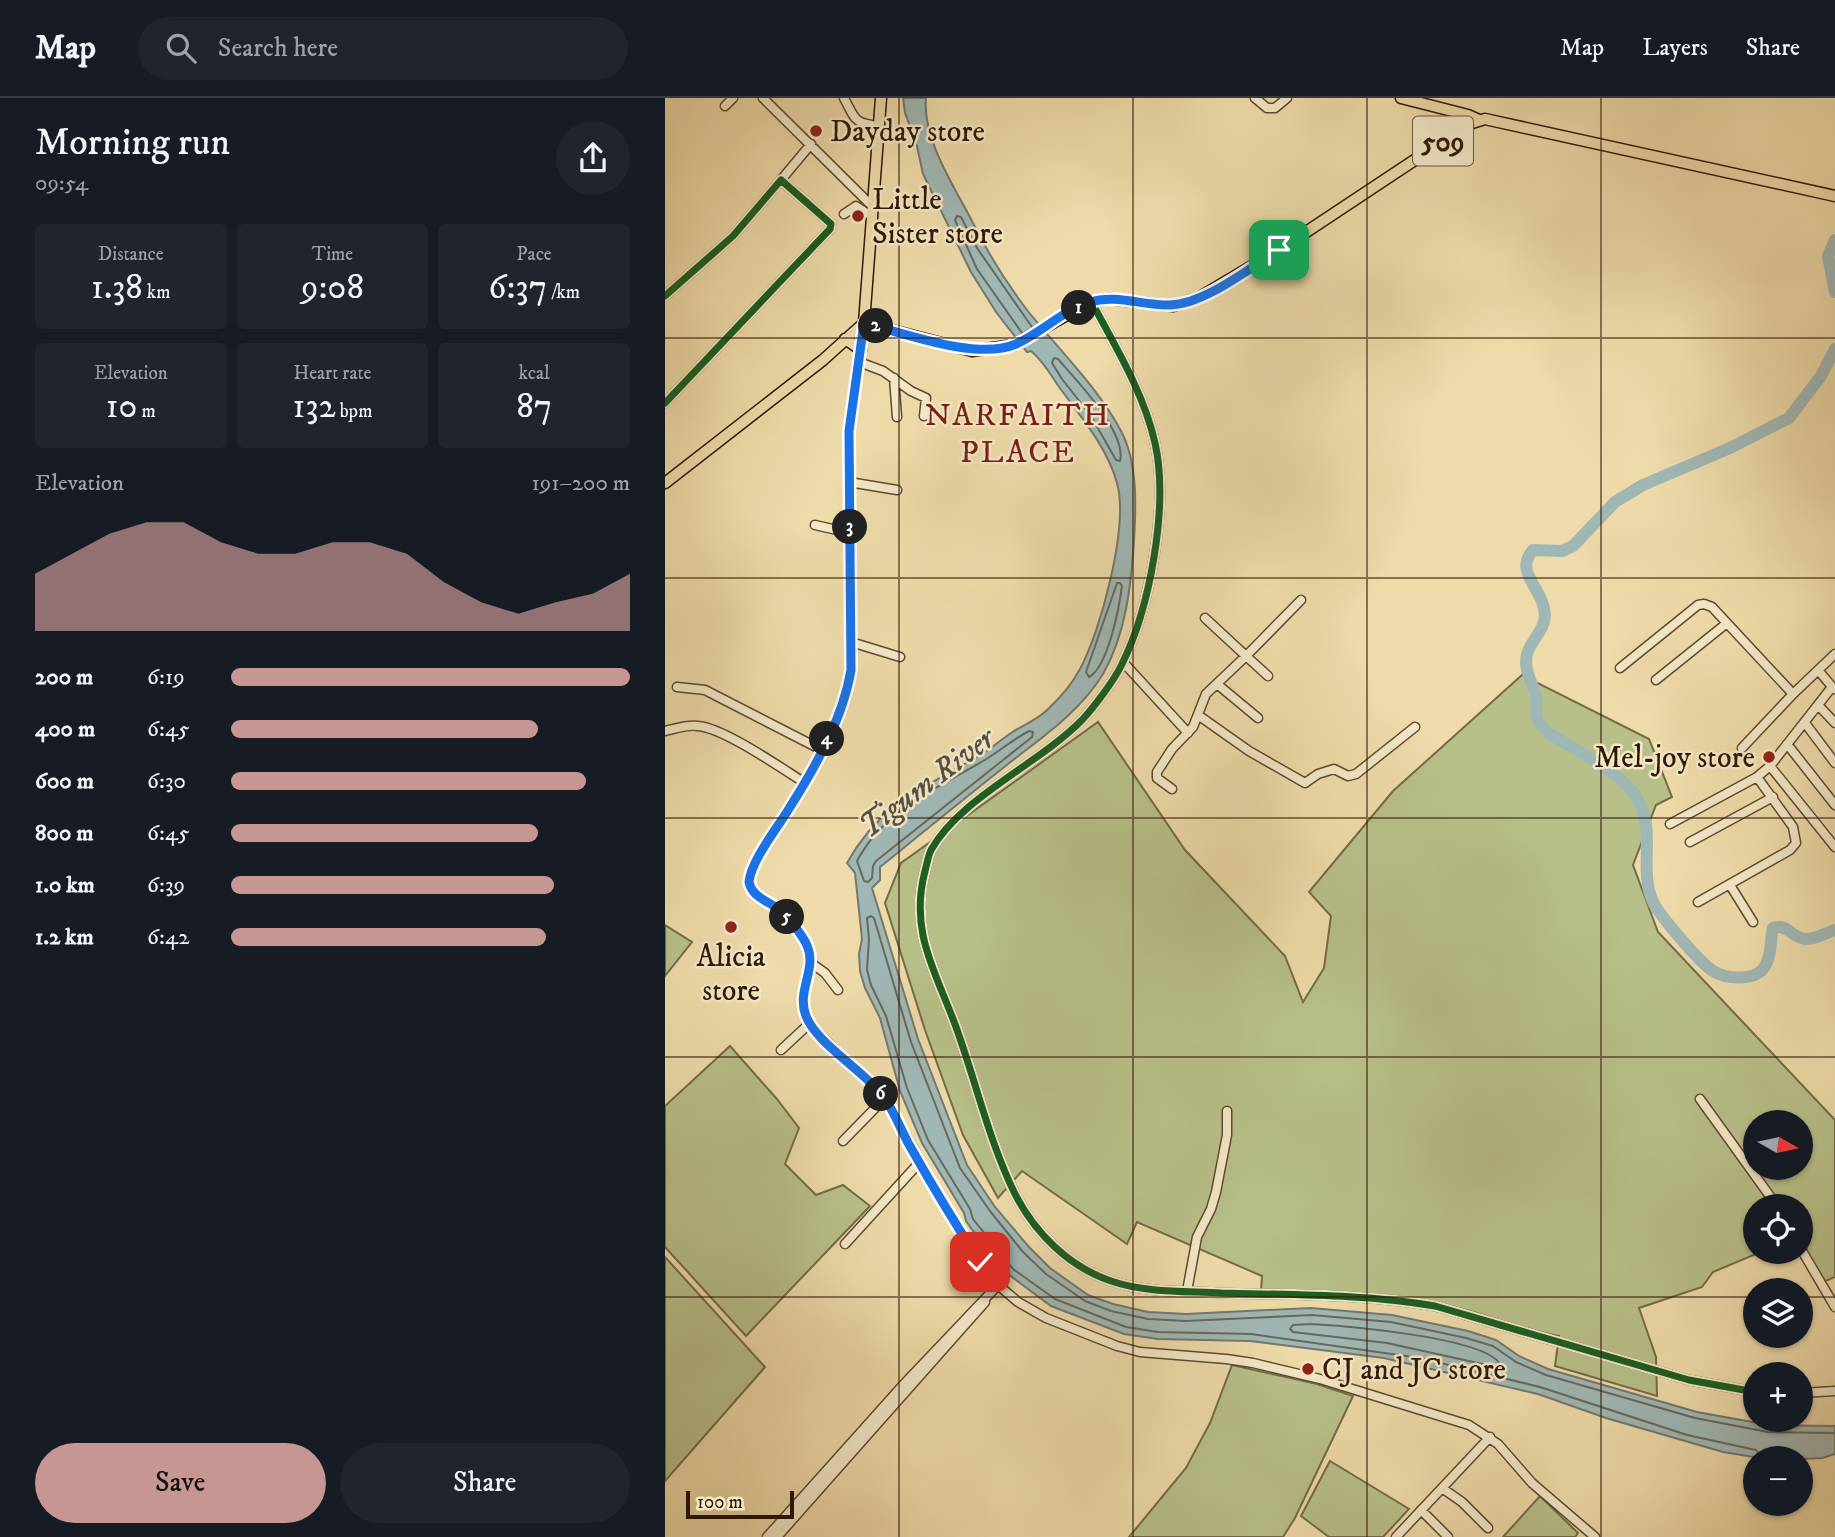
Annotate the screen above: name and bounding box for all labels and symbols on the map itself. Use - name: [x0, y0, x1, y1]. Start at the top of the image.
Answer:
- place label: Dayday store: [830, 114, 985, 151]
- road number: 509: [1413, 117, 1473, 166]
- marker: Dayday store: [808, 123, 824, 139]
- place label: Little Sister store: [872, 182, 1003, 253]
- marker: Little Sister store: [850, 208, 866, 224]
- pin: [1249, 220, 1309, 280]
- pin: 1: [1061, 290, 1097, 326]
- pin: 2: [859, 308, 893, 344]
- district label: NARFAITH PLACE: [925, 396, 1111, 473]
- pin: 3: [833, 510, 867, 544]
- water label: Tigum River: [851, 718, 1005, 848]
- pin: 4: [809, 722, 845, 756]
- place label: Mel-joy store: [1594, 740, 1755, 777]
- marker: Mel-joy store: [1761, 749, 1777, 765]
- pin: 5: [769, 900, 805, 934]
- marker: Alicia store: [723, 919, 739, 935]
- place label: Alicia store: [696, 939, 766, 1010]
- pin: 6: [863, 1076, 899, 1112]
- north arrow: [1743, 1110, 1813, 1180]
- pin: [950, 1232, 1010, 1292]
- place label: CJ and JC store: [1322, 1352, 1506, 1389]
- marker: CJ and JC store: [1300, 1361, 1316, 1377]
- scale bar: [686, 1488, 795, 1520]

